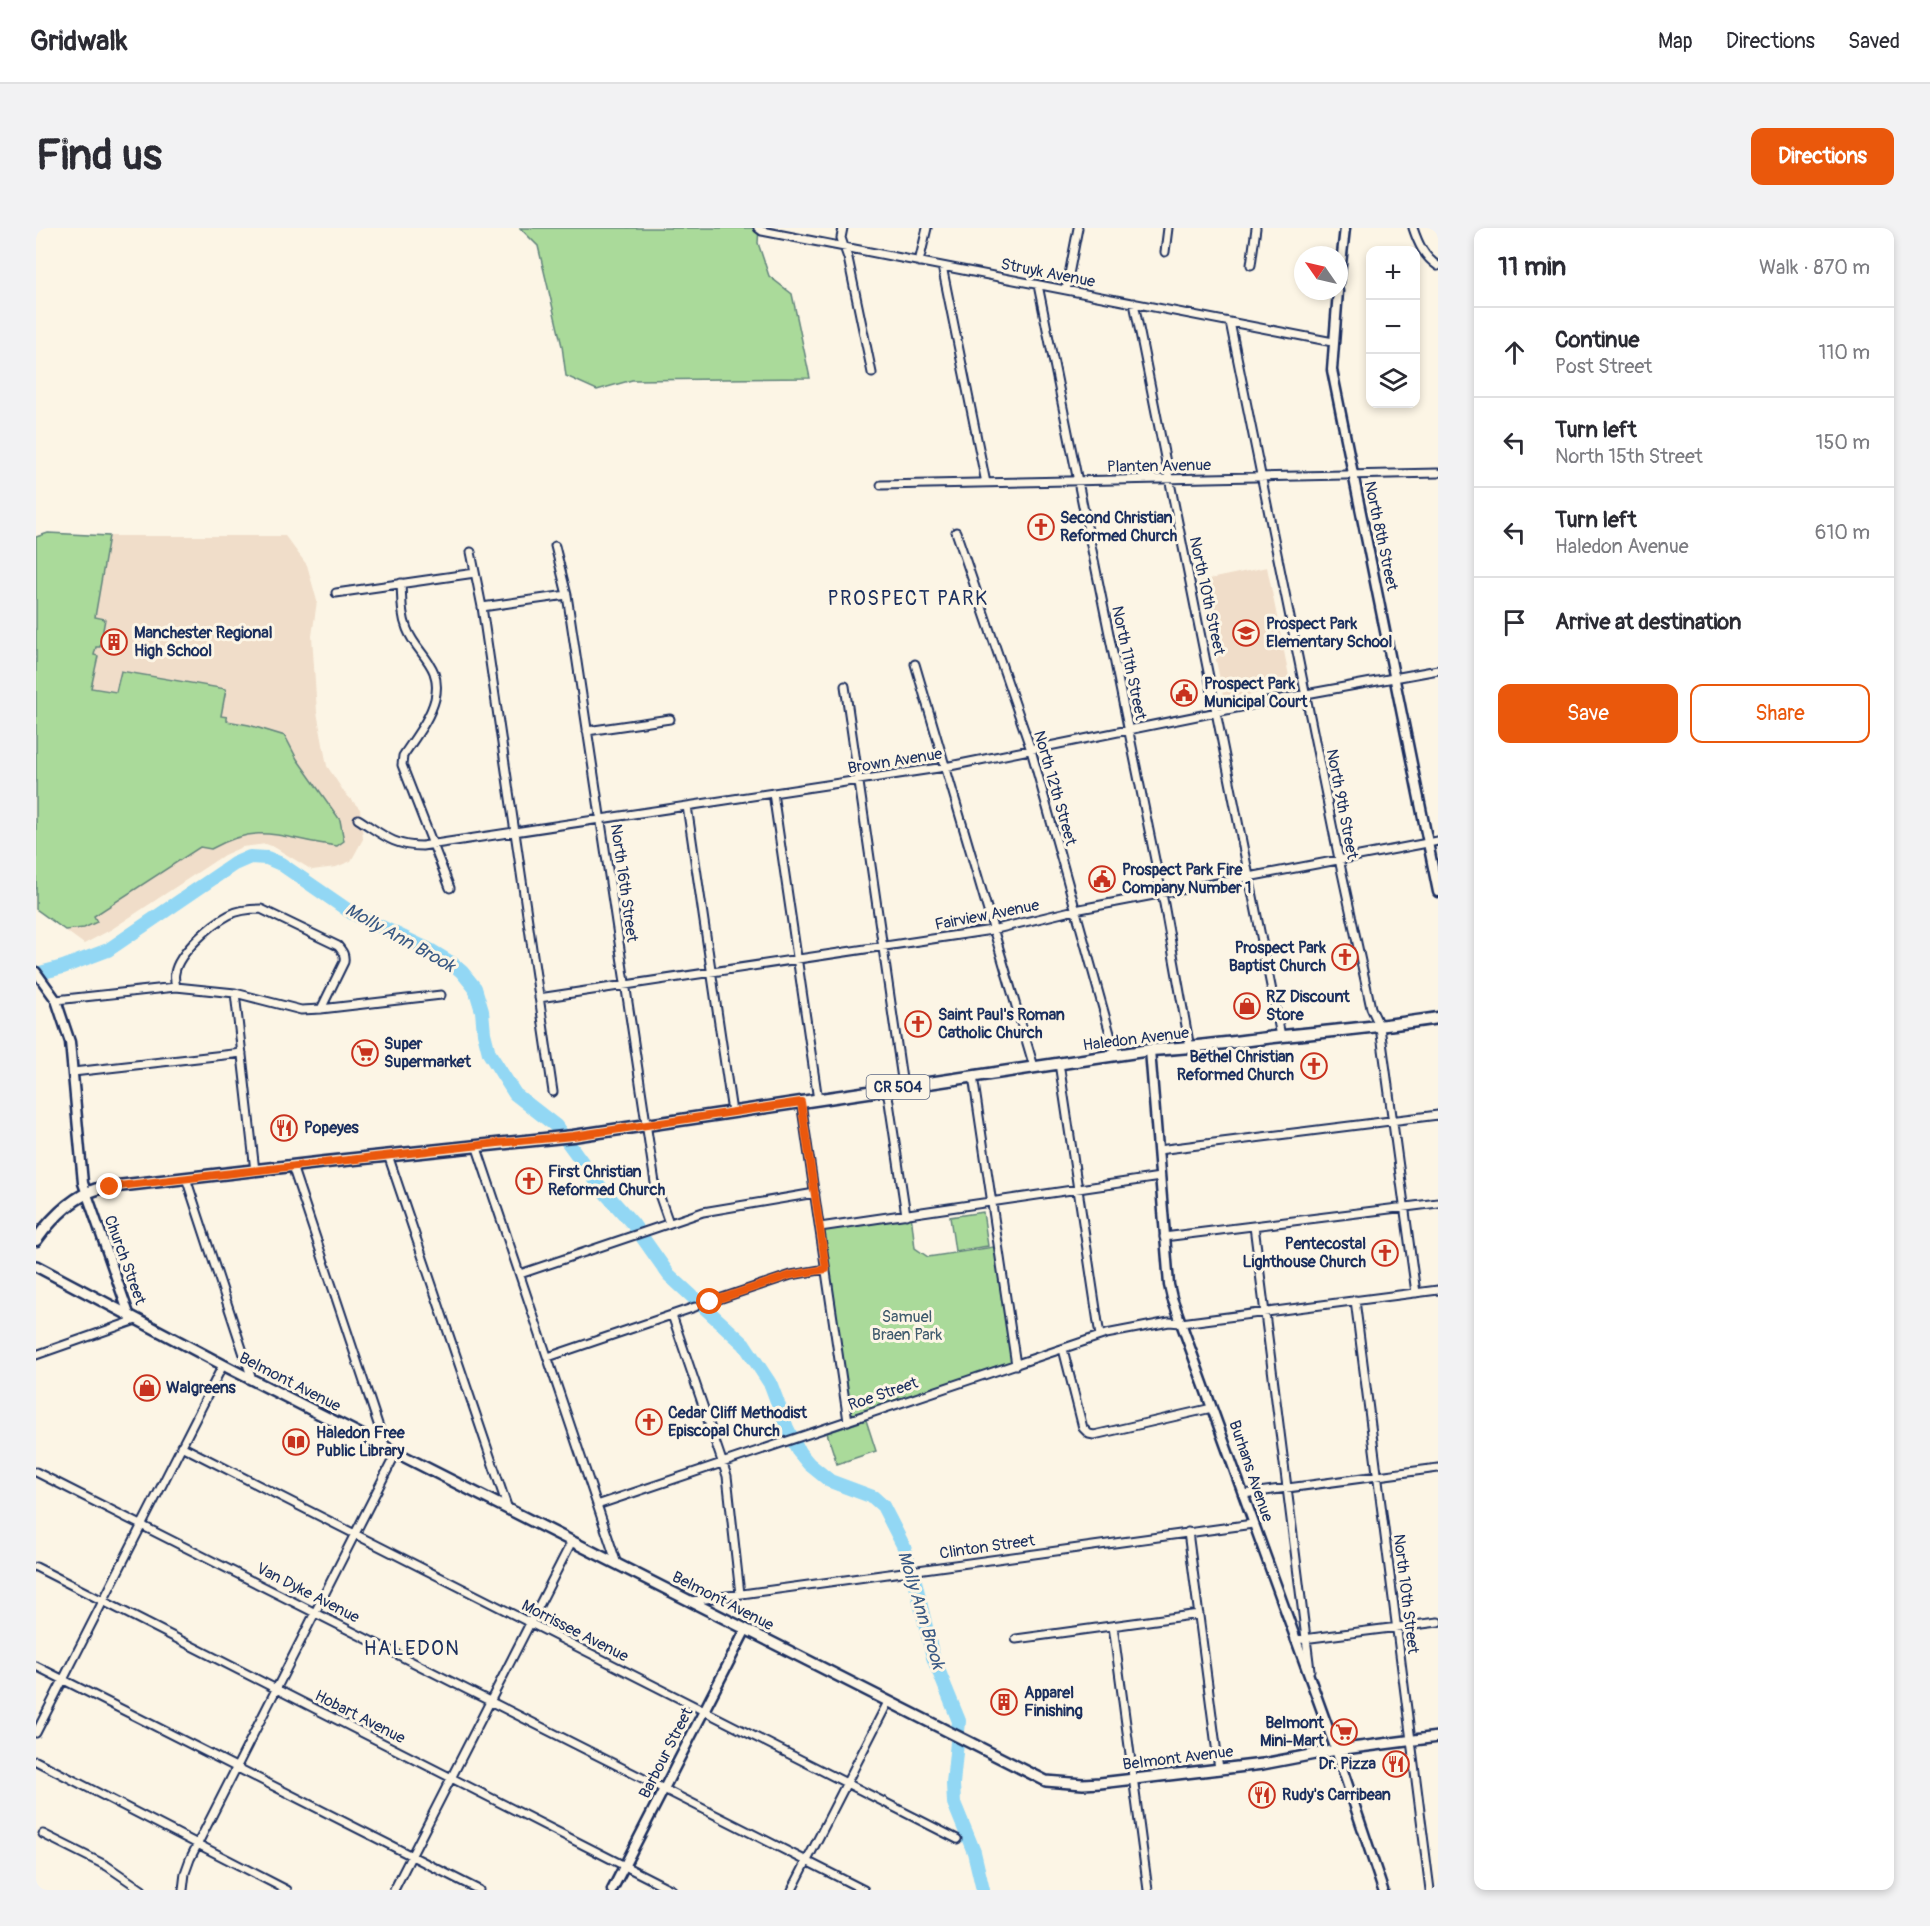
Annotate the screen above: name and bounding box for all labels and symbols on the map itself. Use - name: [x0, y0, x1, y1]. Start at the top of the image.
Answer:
- north arrow: [1294, 246, 1348, 300]
- street label: Struyk Avenue: [999, 254, 1097, 292]
- street label: Planten Avenue: [1107, 455, 1211, 477]
- street label: North 8th Street: [1360, 479, 1402, 593]
- place label: Second Christian Reformed Church: [1060, 508, 1178, 546]
- church icon: Second Christian Reformed Church: [1026, 512, 1056, 542]
- street label: North 10th Street: [1185, 535, 1229, 658]
- district label: PROSPECT PARK: [827, 586, 989, 611]
- street label: North 11th Street: [1107, 604, 1151, 722]
- place label: Prospect Park Elementary School: [1266, 614, 1393, 652]
- school or university icon: Prospect Park Elementary School: [1231, 618, 1261, 648]
- place label: Manchester Regional High School: [134, 623, 273, 661]
- building icon: Manchester Regional High School: [99, 627, 129, 657]
- place label: Prospect Park Municipal Court: [1204, 674, 1308, 712]
- public building icon: Prospect Park Municipal Court: [1169, 678, 1199, 708]
- street label: North 12th Street: [1029, 728, 1081, 848]
- street label: Brown Avenue: [846, 744, 944, 778]
- street label: North 9th Street: [1322, 747, 1363, 861]
- street label: North 16th Street: [606, 823, 642, 944]
- place label: Prospect Park Fire Company Number 1: [1122, 860, 1252, 898]
- public building icon: Prospect Park Fire Company Number 1: [1087, 864, 1117, 894]
- street label: Fairview Avenue: [933, 895, 1041, 935]
- water label: Molly Ann Brook: [341, 898, 460, 978]
- place label: Prospect Park Baptist Church: [1229, 938, 1326, 976]
- church icon: Prospect Park Baptist Church: [1330, 942, 1360, 972]
- place label: RZ Discount Store: [1266, 987, 1350, 1025]
- shop icon: RZ Discount Store: [1232, 991, 1262, 1021]
- place label: Saint Paul's Roman Catholic Church: [938, 1005, 1065, 1043]
- church icon: Saint Paul's Roman Catholic Church: [903, 1009, 933, 1039]
- street label: Haledon Avenue: [1082, 1023, 1190, 1055]
- place label: Super Supermarket: [384, 1034, 471, 1072]
- supermarket icon: Super Supermarket: [350, 1038, 380, 1068]
- place label: Bethel Christian Reformed Church: [1177, 1047, 1294, 1085]
- church icon: Bethel Christian Reformed Church: [1299, 1051, 1329, 1081]
- road number: CR 504: [866, 1075, 930, 1099]
- restaurant icon: Popeyes: [269, 1113, 299, 1143]
- place label: Popeyes: [304, 1118, 360, 1138]
- place label: First Christian Reformed Church: [548, 1162, 666, 1200]
- church icon: First Christian Reformed Church: [514, 1166, 544, 1196]
- route end: [96, 1173, 122, 1199]
- street label: Church Street: [100, 1213, 151, 1308]
- place label: Pentecostal Lighthouse Church: [1243, 1234, 1366, 1272]
- church icon: Pentecostal Lighthouse Church: [1370, 1238, 1400, 1268]
- route start: [696, 1288, 722, 1314]
- park label: Samuel Braen Park: [872, 1307, 942, 1345]
- street label: Belmont Avenue: [236, 1348, 344, 1416]
- shop icon: Walgreens: [132, 1373, 162, 1403]
- street label: Roe Street: [845, 1373, 921, 1415]
- place label: Walgreens: [166, 1378, 237, 1398]
- place label: Cedar Cliff Methodist Episcopal Church: [668, 1403, 807, 1441]
- church icon: Cedar Cliff Methodist Episcopal Church: [634, 1407, 664, 1437]
- street label: Burhans Avenue: [1224, 1418, 1278, 1524]
- place label: Haledon Free Public Library: [316, 1423, 406, 1461]
- library icon: Haledon Free Public Library: [281, 1427, 311, 1457]
- street label: Clinton Street: [938, 1530, 1036, 1564]
- street label: North 10th Street: [1389, 1533, 1423, 1656]
- water label: Molly Ann Brook: [892, 1548, 950, 1673]
- street label: Van Dyke Avenue: [253, 1558, 363, 1628]
- street label: Belmont Avenue: [669, 1567, 777, 1635]
- street label: Morrissee Avenue: [518, 1596, 632, 1667]
- district label: HALEDON: [364, 1636, 460, 1661]
- place label: Apparel Finishing: [1024, 1683, 1083, 1721]
- street label: Hobart Avenue: [311, 1686, 409, 1748]
- building icon: Apparel Finishing: [989, 1687, 1019, 1717]
- street label: Barbour Street: [635, 1704, 698, 1802]
- place label: Belmont Mini-Mart: [1260, 1713, 1325, 1751]
- supermarket icon: Belmont Mini-Mart: [1329, 1717, 1359, 1747]
- street label: Belmont Avenue: [1121, 1741, 1235, 1775]
- restaurant icon: Dr. Pizza: [1381, 1749, 1411, 1779]
- place label: Dr. Pizza: [1318, 1754, 1377, 1774]
- restaurant icon: Rudy's Carribean: [1247, 1780, 1277, 1810]
- place label: Rudy's Carribean: [1282, 1785, 1391, 1805]

